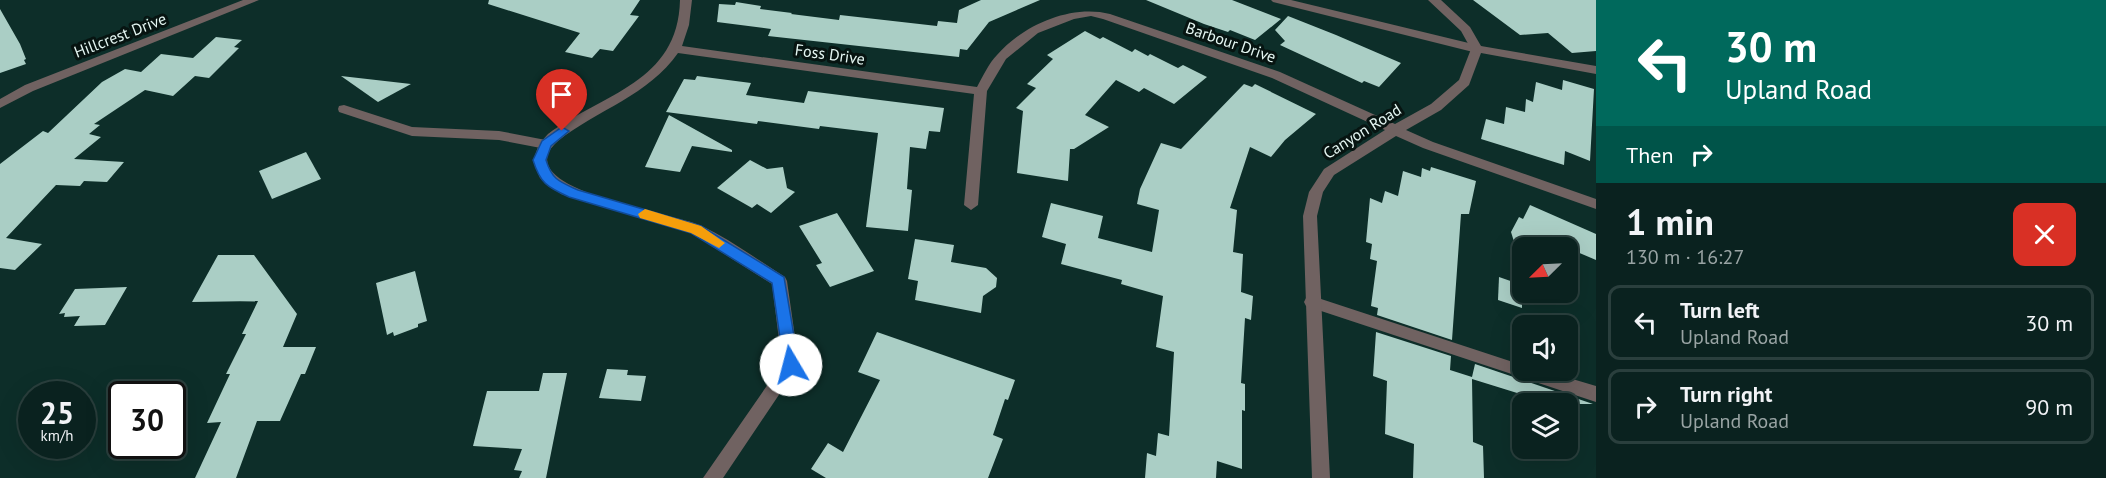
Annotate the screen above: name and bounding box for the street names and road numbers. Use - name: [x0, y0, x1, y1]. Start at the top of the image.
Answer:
- street label: Hillcrest Drive: [71, 8, 169, 62]
- street label: Barbour Drive: [1183, 17, 1279, 67]
- street label: Foss Drive: [794, 39, 866, 69]
- street label: Canyon Road: [1319, 99, 1405, 163]

